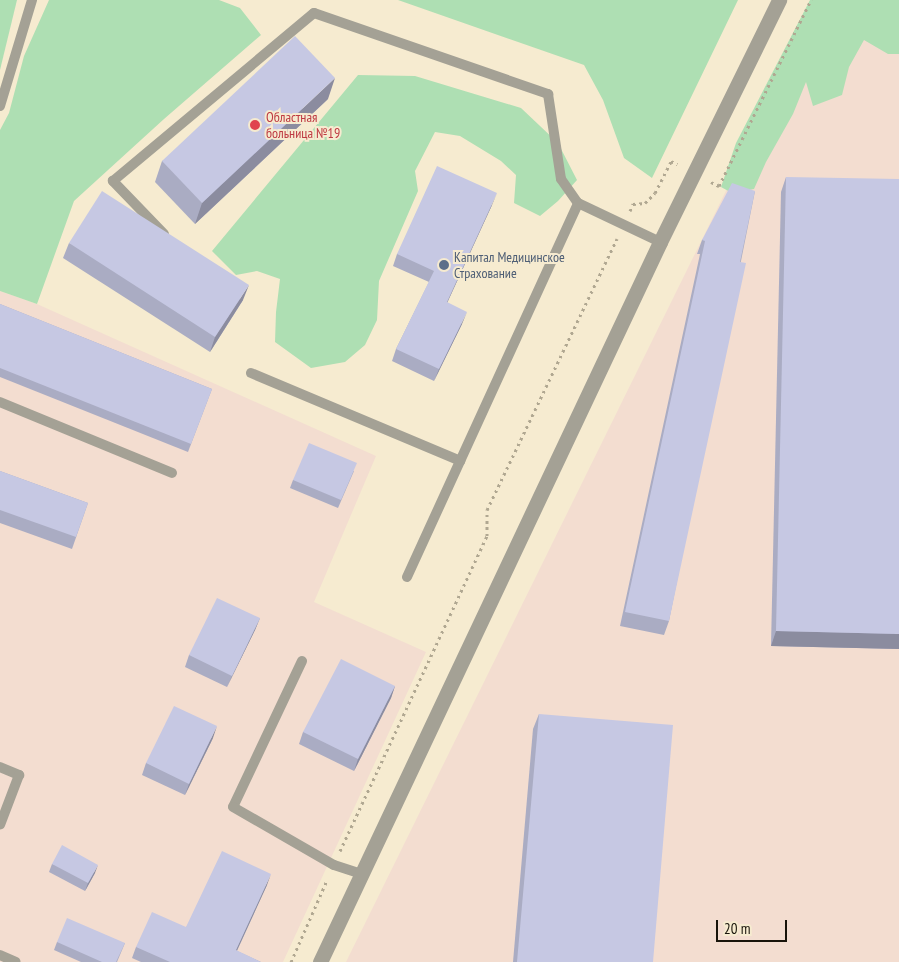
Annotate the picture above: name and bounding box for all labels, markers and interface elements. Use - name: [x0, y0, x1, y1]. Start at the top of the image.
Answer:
- place label: Областная больница №19: [266, 109, 340, 142]
- marker: Областная больница №19: [248, 118, 262, 132]
- place label: Капитал Медицинское Страхование: [454, 249, 565, 282]
- marker: Капитал Медицинское Страхование: [438, 259, 450, 271]
- scale bar: [719, 910, 790, 942]
- text: 20 m: [724, 919, 750, 938]

